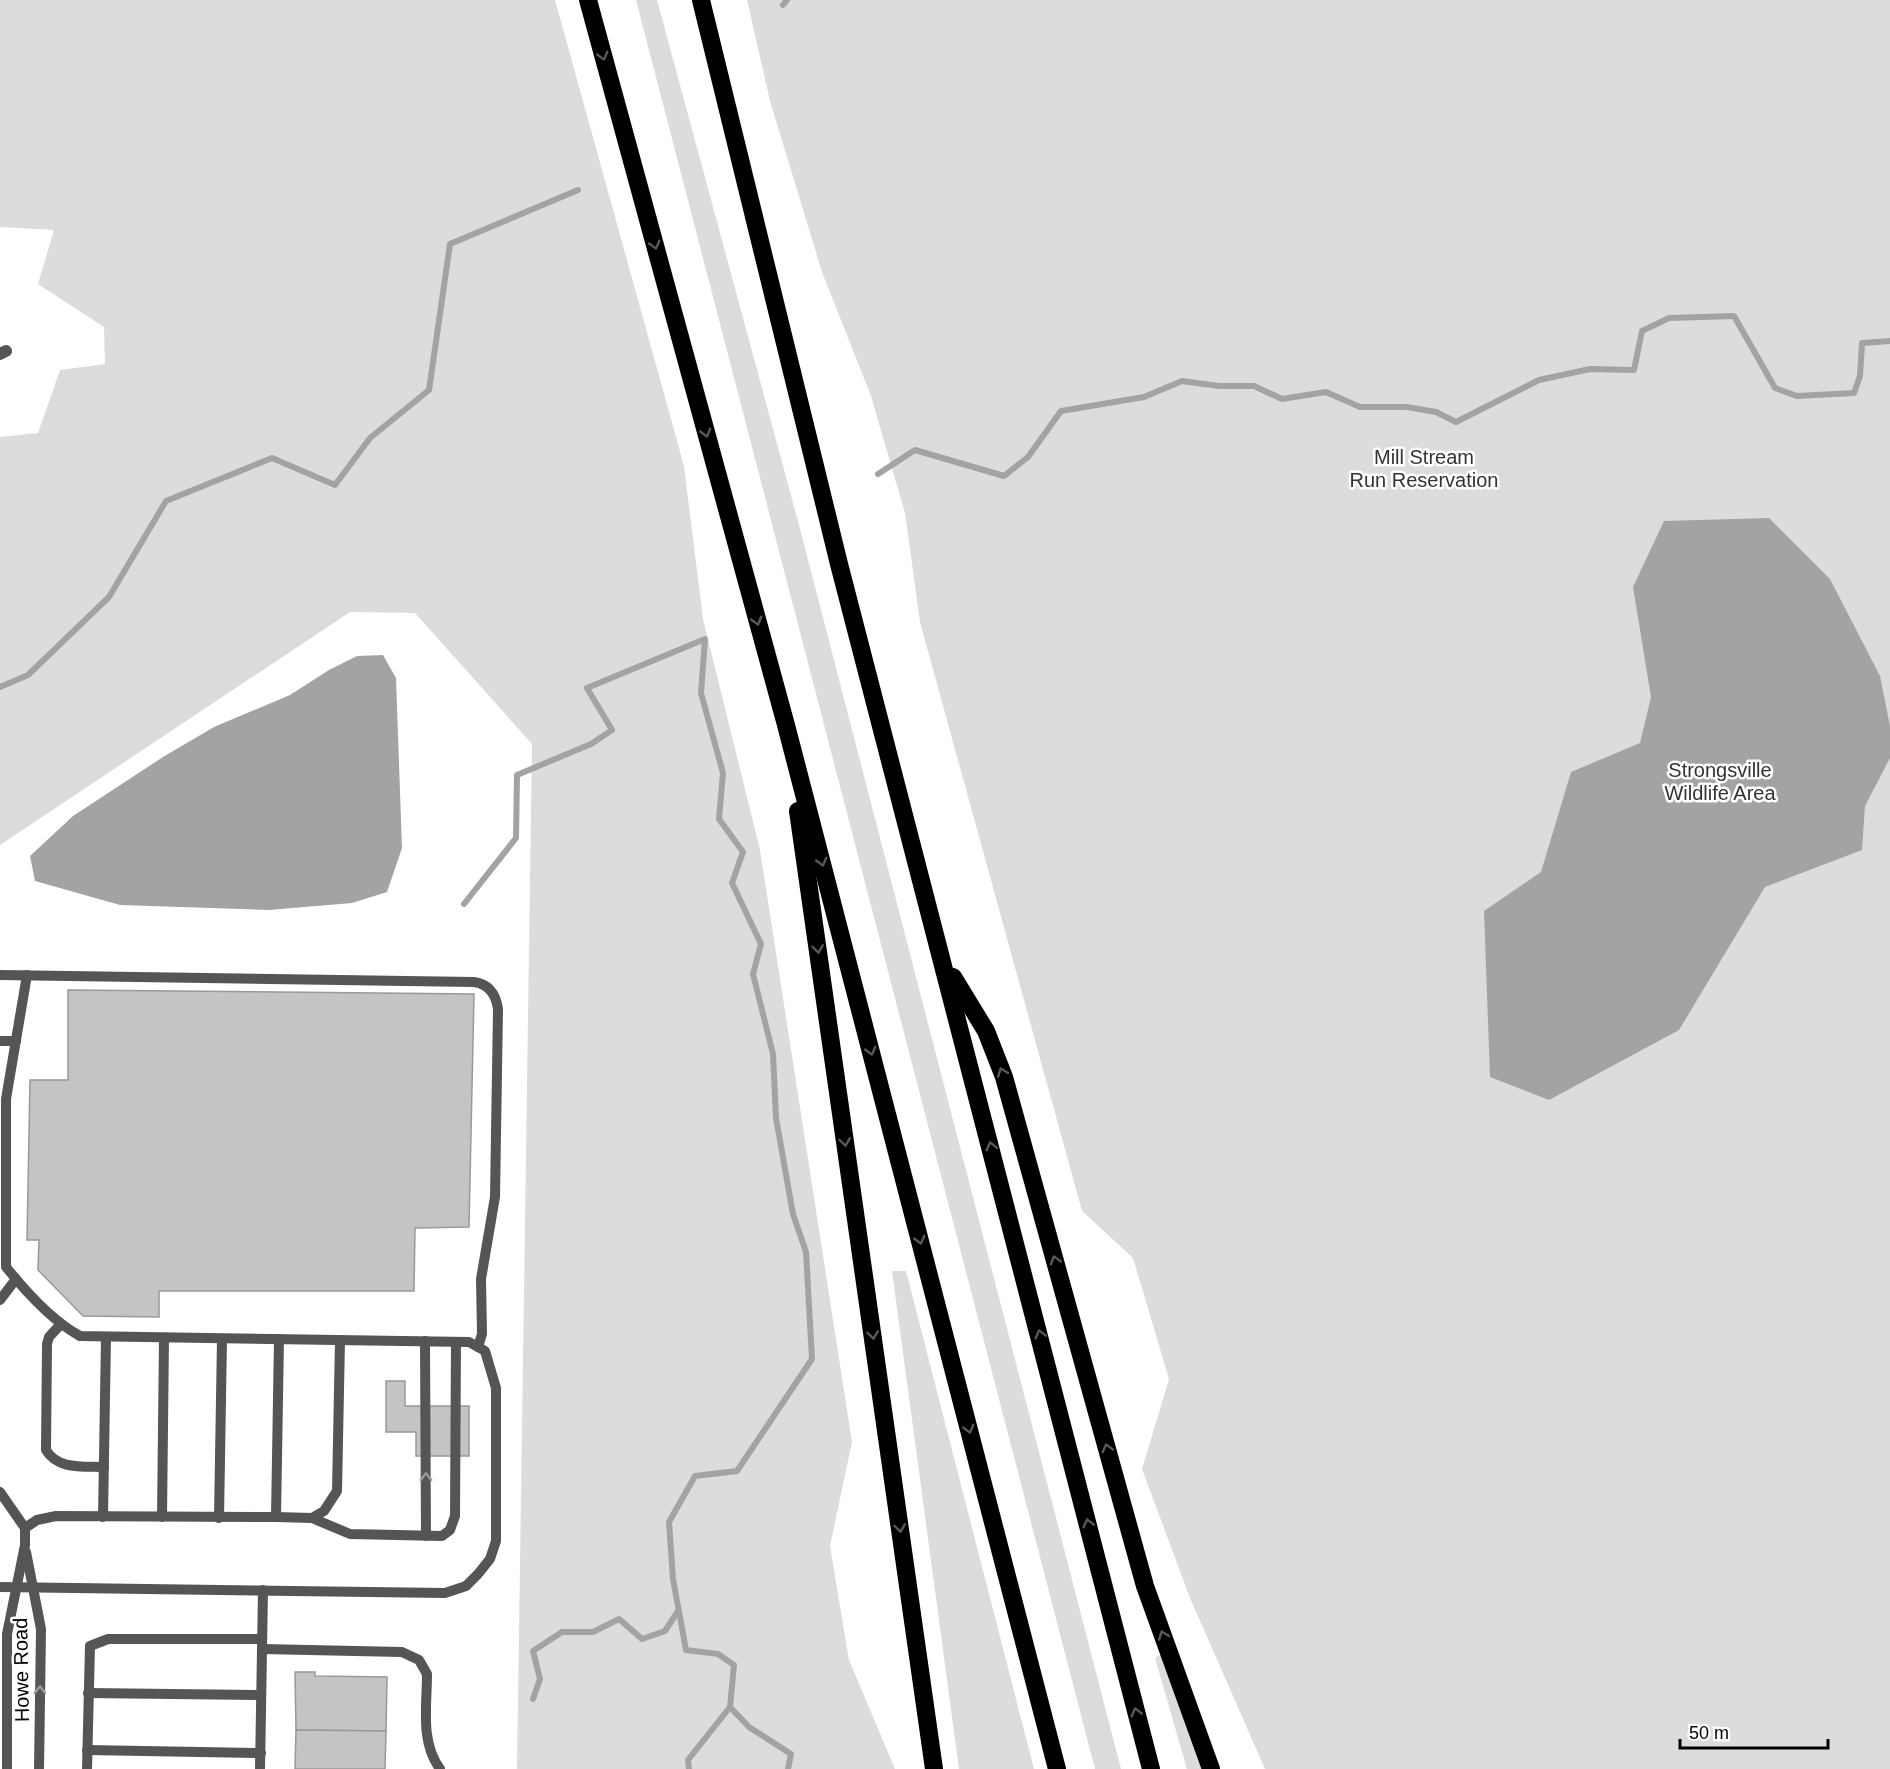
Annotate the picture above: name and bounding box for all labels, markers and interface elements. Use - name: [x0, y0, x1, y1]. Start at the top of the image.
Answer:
- one-way arrow: [596, 51, 609, 61]
- one-way arrow: [647, 239, 660, 249]
- one-way arrow: [699, 427, 711, 438]
- park label: Mill Stream Run Reservation: [1350, 446, 1498, 491]
- one-way arrow: [750, 616, 763, 626]
- park label: Strongsville Wildlife Area: [1664, 759, 1776, 804]
- one-way arrow: [814, 857, 827, 867]
- one-way arrow: [811, 944, 823, 953]
- one-way arrow: [863, 1046, 876, 1056]
- one-way arrow: [997, 1068, 1009, 1079]
- one-way arrow: [839, 1137, 851, 1146]
- one-way arrow: [986, 1141, 999, 1151]
- one-way arrow: [912, 1235, 925, 1245]
- one-way arrow: [1050, 1255, 1062, 1266]
- one-way arrow: [866, 1330, 878, 1340]
- one-way arrow: [1034, 1330, 1047, 1340]
- one-way arrow: [961, 1423, 974, 1433]
- one-way arrow: [1102, 1443, 1114, 1454]
- one-way arrow: [420, 1473, 432, 1482]
- one-way arrow: [1082, 1519, 1095, 1529]
- one-way arrow: [894, 1523, 906, 1533]
- street label: Howe Road: [9, 1618, 33, 1722]
- one-way arrow: [1157, 1630, 1170, 1641]
- one-way arrow: [34, 1685, 47, 1694]
- one-way arrow: [1130, 1708, 1143, 1718]
- scale bar: [1680, 1712, 1828, 1750]
- text: 50 m: [1689, 1723, 1729, 1743]

